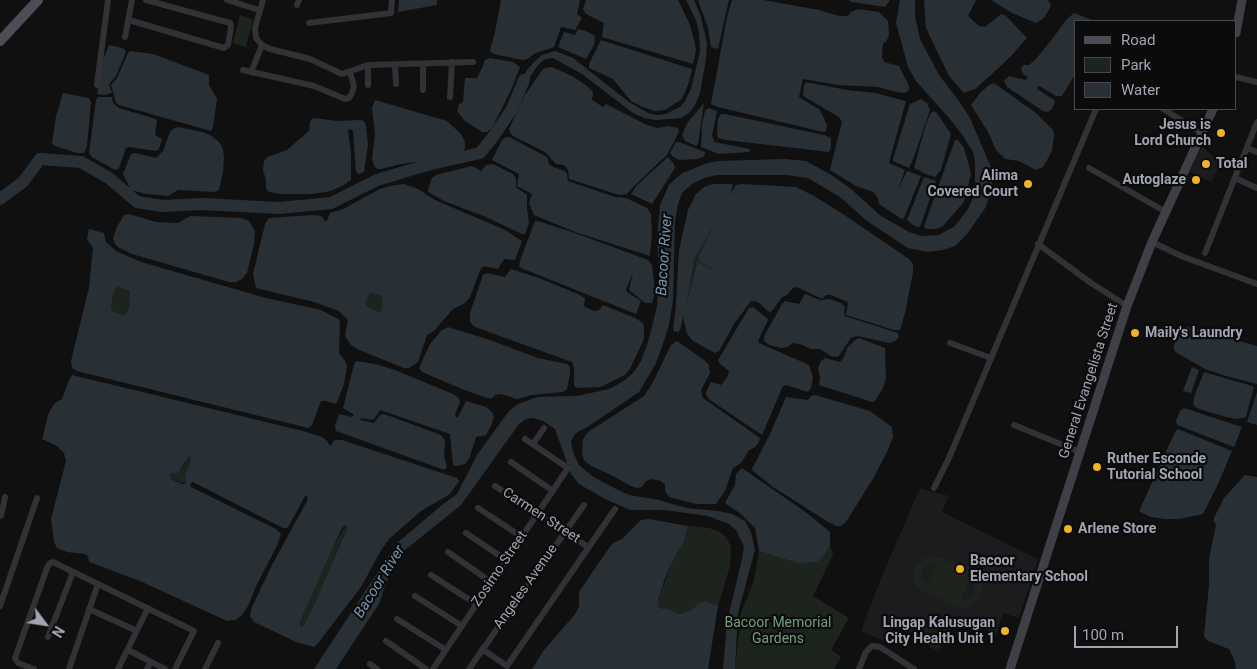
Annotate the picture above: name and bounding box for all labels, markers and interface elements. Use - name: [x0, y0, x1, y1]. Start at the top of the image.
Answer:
- legend: [1074, 20, 1237, 110]
- text: Road: [1121, 31, 1155, 49]
- text: Park: [1121, 56, 1151, 74]
- text: Water: [1121, 81, 1160, 99]
- place label: Jesus is Lord Church: [1134, 117, 1211, 150]
- marker: Jesus is Lord Church: [1215, 127, 1227, 139]
- place label: Total: [1216, 156, 1247, 172]
- marker: Total: [1200, 158, 1212, 170]
- place label: Alima Covered Court: [927, 168, 1018, 200]
- place label: Autoglaze: [1123, 172, 1186, 188]
- marker: Autoglaze: [1190, 174, 1202, 186]
- marker: Alima Covered Court: [1022, 178, 1034, 190]
- water label: Bacoor River: [653, 214, 677, 296]
- street label: General Evangelista Street: [1056, 301, 1122, 461]
- place label: Maily's Laundry: [1145, 325, 1243, 341]
- marker: Maily's Laundry: [1129, 327, 1141, 339]
- place label: Ruther Esconde Tutorial School: [1107, 451, 1206, 484]
- marker: Ruther Esconde Tutorial School: [1091, 461, 1103, 473]
- street label: Carmen Street: [499, 485, 583, 547]
- place label: Arlene Store: [1078, 521, 1156, 537]
- marker: Arlene Store: [1062, 523, 1074, 535]
- street label: Zosimo Street: [469, 528, 531, 610]
- street label: Angeles Avenue: [491, 541, 561, 633]
- water label: Bacoor River: [351, 543, 409, 621]
- place label: Bacoor Elementary School: [970, 553, 1088, 586]
- marker: Bacoor Elementary School: [954, 563, 966, 575]
- north arrow: [20, 599, 70, 649]
- park label: Bacoor Memorial Gardens: [725, 615, 831, 648]
- place label: Lingap Kalusugan City Health Unit 1: [883, 615, 995, 648]
- scale bar: [1077, 616, 1181, 648]
- text: N: [48, 623, 67, 640]
- marker: Lingap Kalusugan City Health Unit 1: [999, 625, 1011, 637]
- text: 100 m: [1082, 626, 1124, 644]

